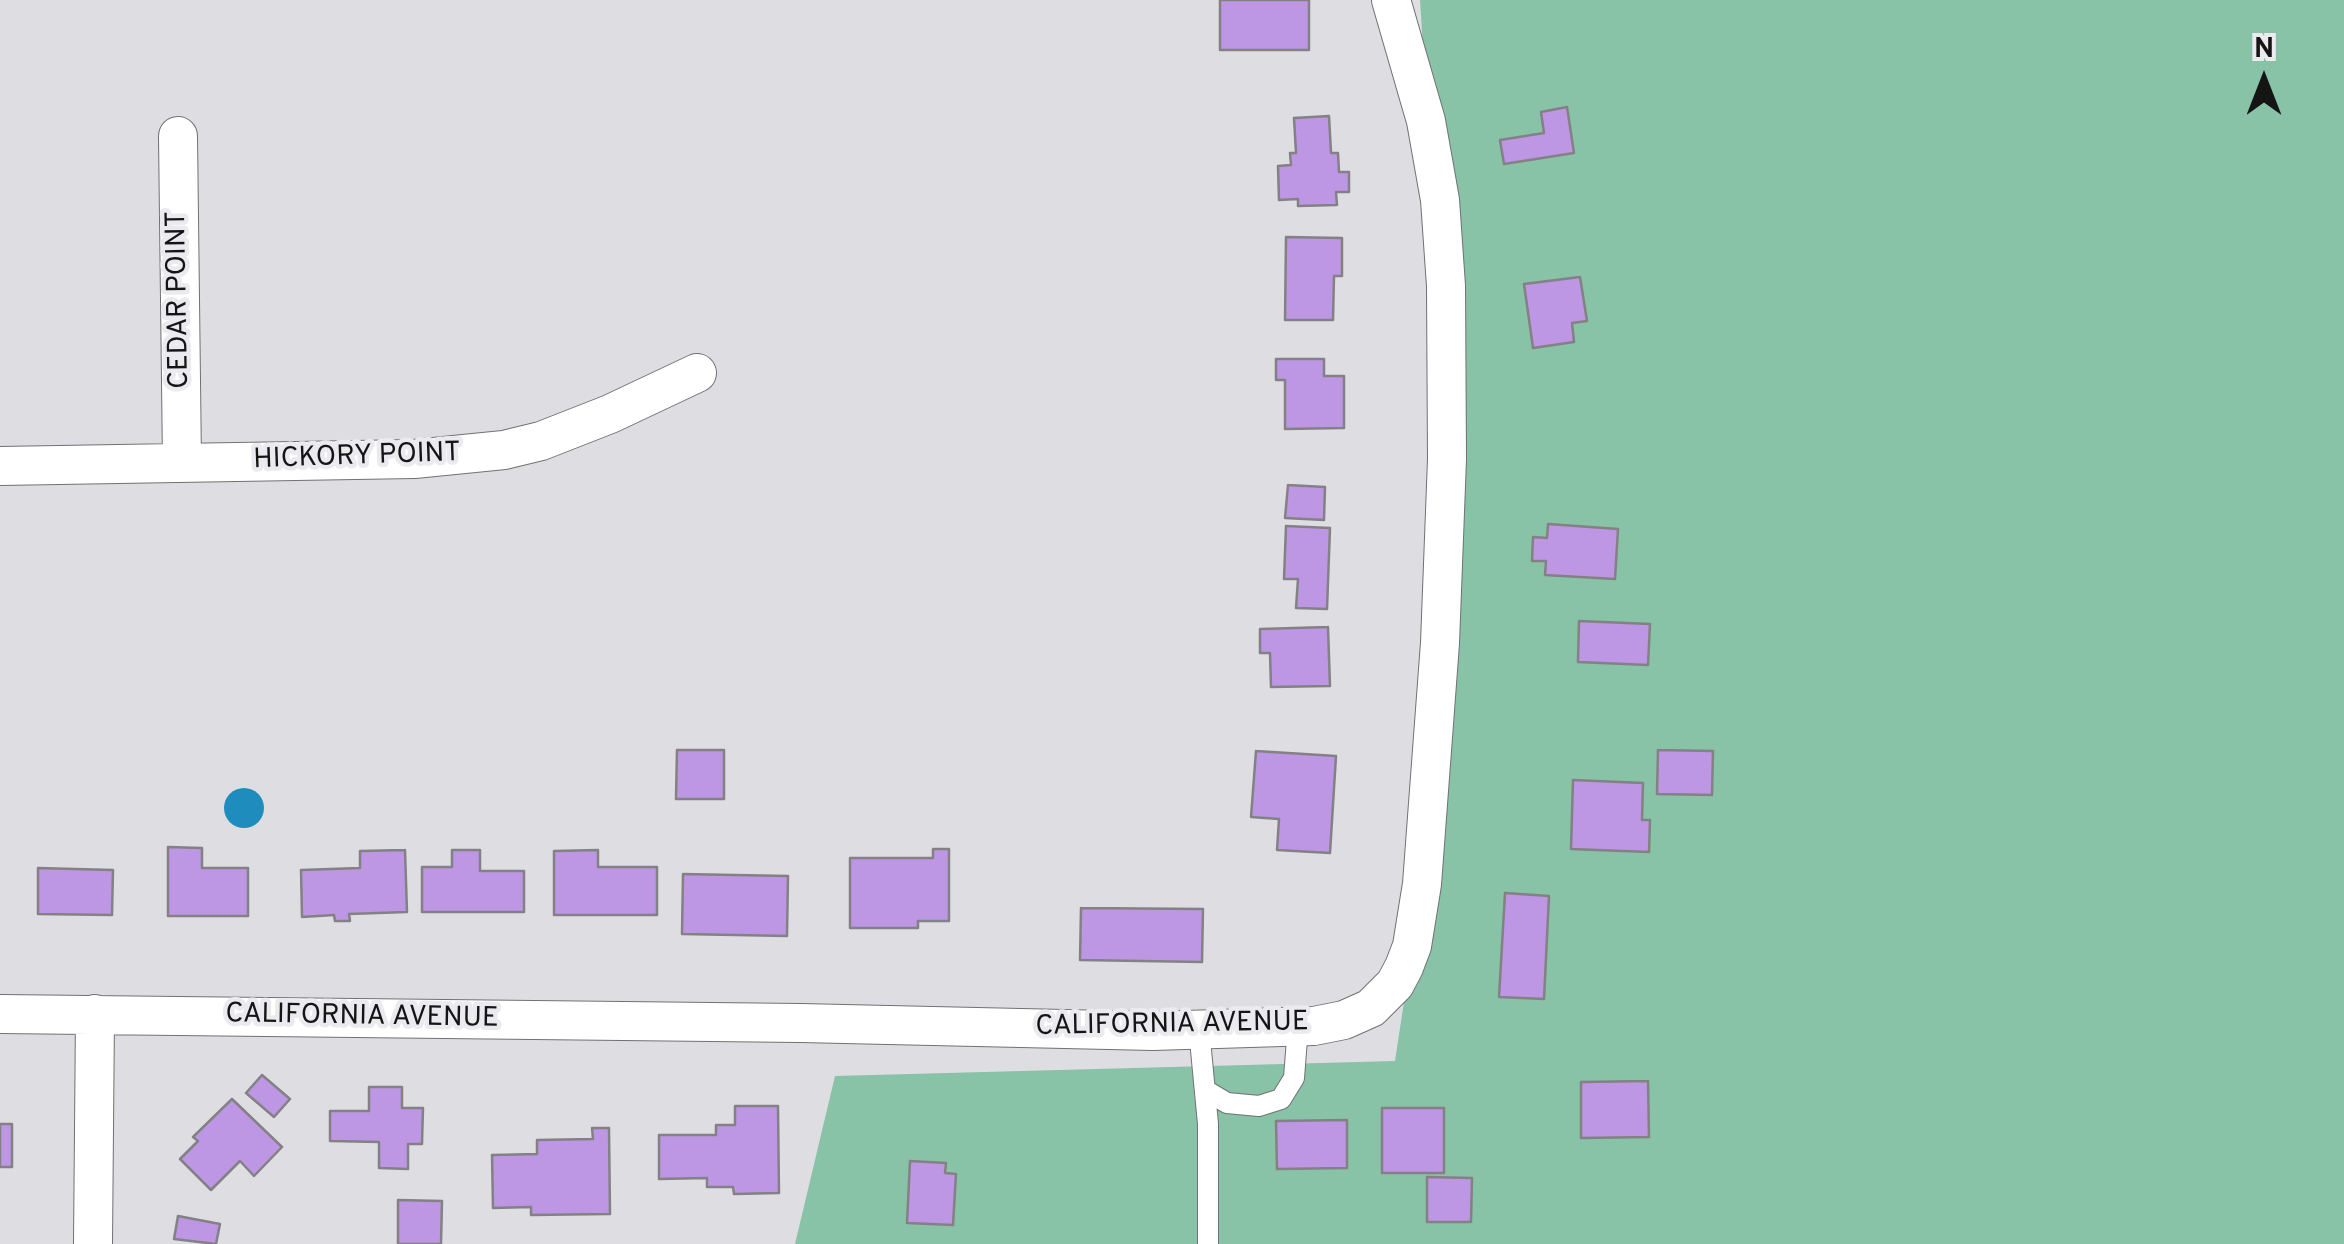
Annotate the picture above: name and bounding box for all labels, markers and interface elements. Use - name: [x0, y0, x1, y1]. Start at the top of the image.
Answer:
- north arrow: [2214, 30, 2314, 130]
- text: N: [2254, 32, 2274, 68]
- street label: CEDAR POINT: [162, 211, 198, 389]
- street label: HICKORY POINT: [253, 438, 461, 478]
- street label: CALIFORNIA AVENUE: [225, 999, 499, 1037]
- street label: CALIFORNIA AVENUE: [1035, 1007, 1309, 1045]

